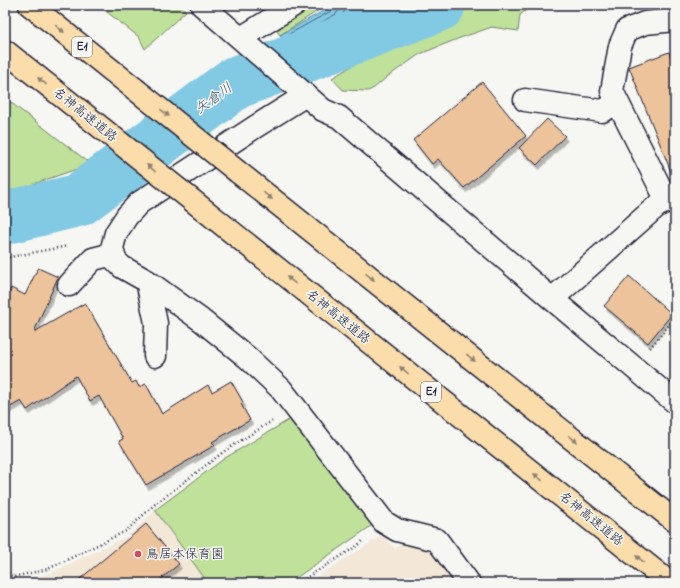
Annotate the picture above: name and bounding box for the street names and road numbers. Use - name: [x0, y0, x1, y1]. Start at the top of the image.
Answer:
- road number: E1: [72, 37, 92, 57]
- street label: 名神高速道路: [49, 83, 121, 147]
- street label: 名神高速道路: [302, 285, 374, 349]
- road number: E1: [421, 382, 441, 402]
- street label: 名神高速道路: [555, 487, 627, 551]

